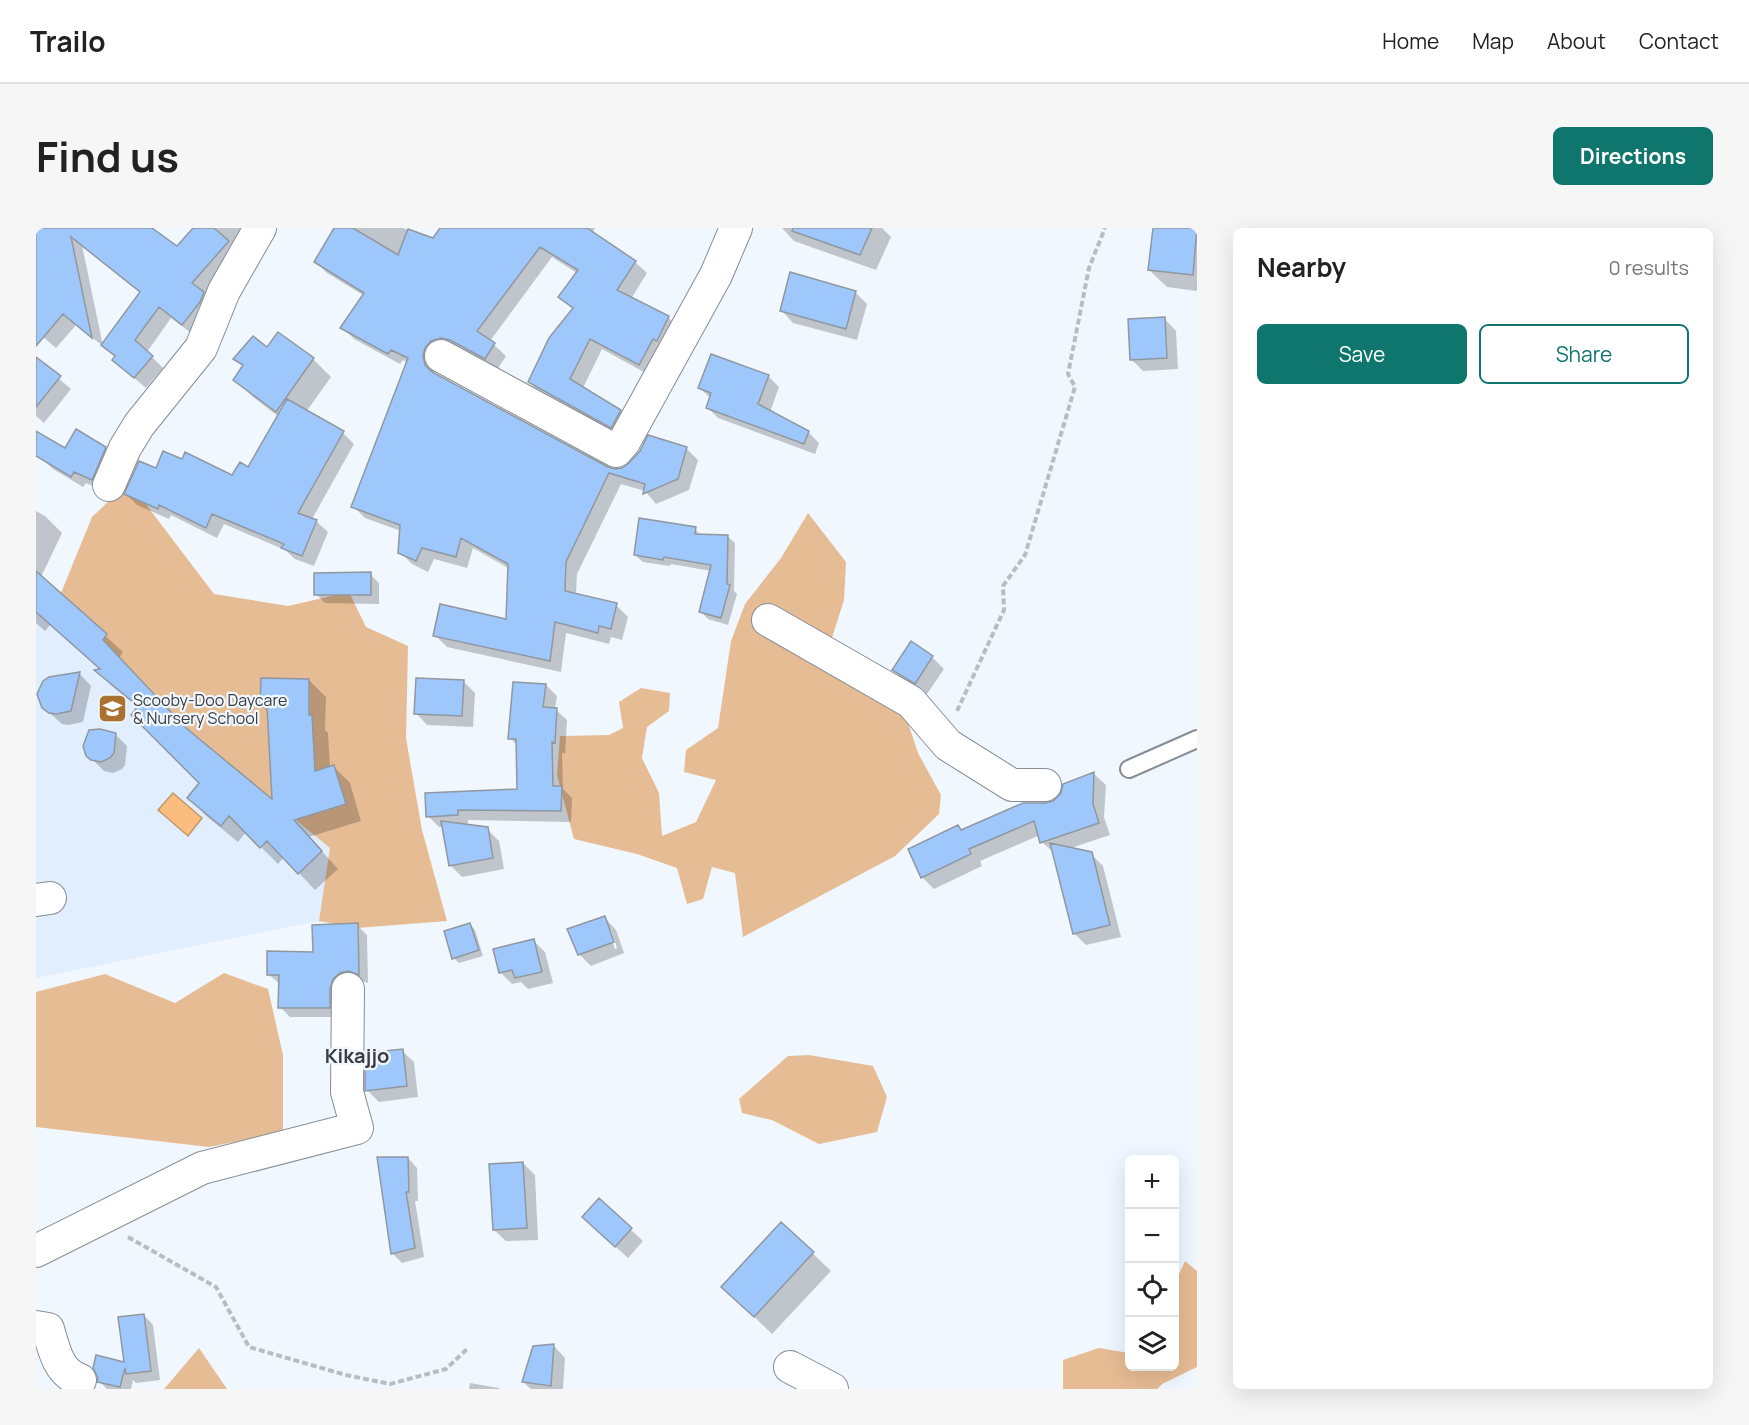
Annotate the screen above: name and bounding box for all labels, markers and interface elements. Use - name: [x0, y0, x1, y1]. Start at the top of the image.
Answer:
- text: Trailo: [30, 22, 106, 60]
- text: Home: [1382, 27, 1439, 55]
- text: Map: [1472, 27, 1514, 55]
- text: About: [1547, 27, 1606, 55]
- text: Contact: [1639, 27, 1719, 55]
- text: Find us: [36, 127, 179, 185]
- button: Directions: [1553, 127, 1713, 185]
- text: Nearby: [1257, 249, 1346, 285]
- text: 0 results: [1609, 254, 1689, 281]
- button: Save: [1257, 324, 1467, 384]
- button: Share: [1479, 324, 1689, 384]
- place label: Scooby-Doo Daycare & Nursery School: [133, 689, 287, 729]
- school or university icon: Scooby-Doo Daycare & Nursery School: [96, 693, 128, 725]
- district label: Kikajjo: [325, 1042, 389, 1069]
- map controls: [1125, 1155, 1179, 1371]
- button: +: [1125, 1155, 1179, 1209]
- button: −: [1125, 1209, 1179, 1263]
- button: locate: [1125, 1263, 1179, 1317]
- button: layers: [1125, 1317, 1179, 1371]

